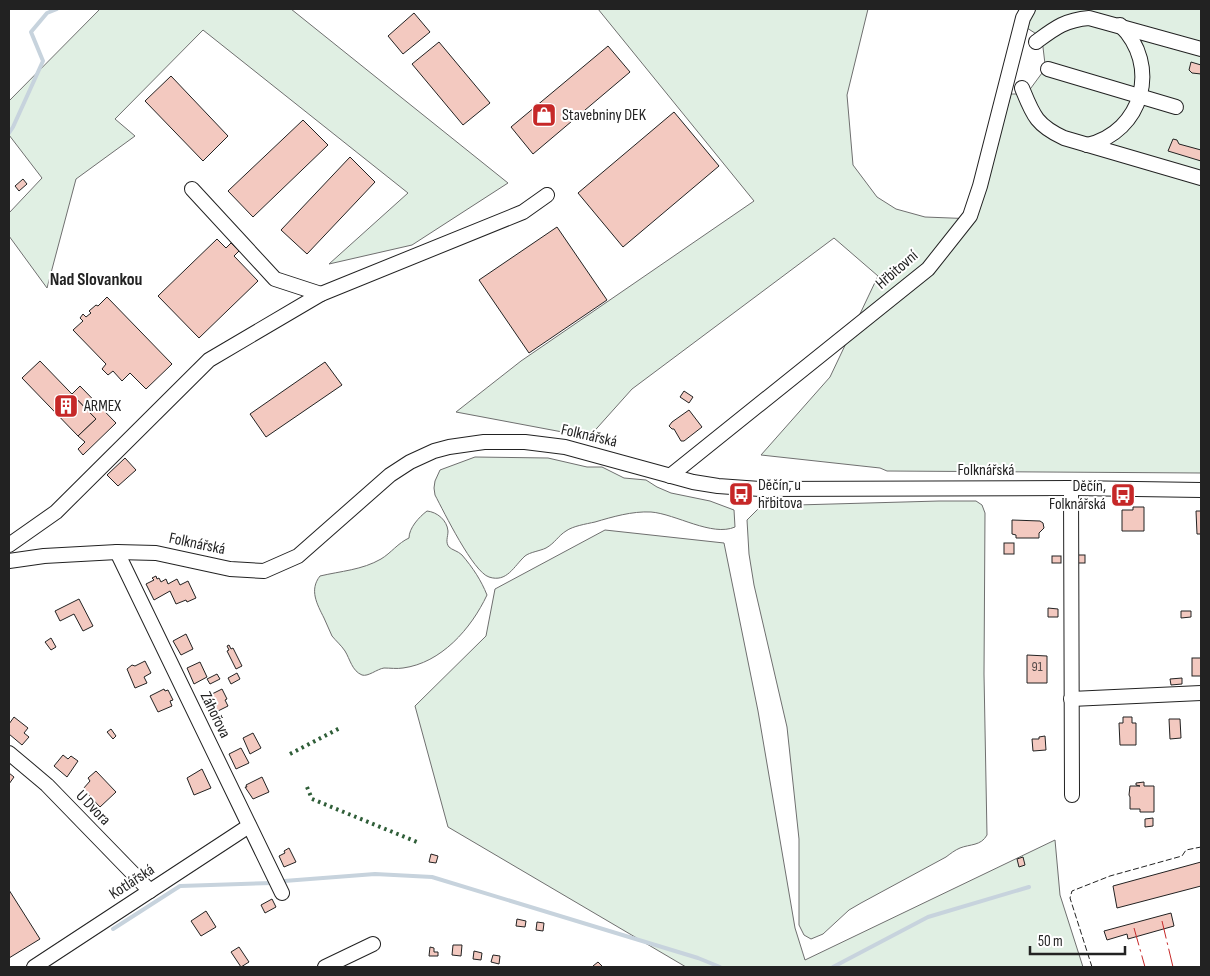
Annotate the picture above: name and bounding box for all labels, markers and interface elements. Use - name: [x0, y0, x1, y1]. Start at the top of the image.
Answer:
- shop icon: Stavebniny DEK: [531, 102, 557, 128]
- place label: Stavebniny DEK: [562, 106, 647, 125]
- street label: Hřbitovní: [872, 247, 922, 293]
- district label: Nad Slovankou: [50, 269, 142, 290]
- building icon: ARMEX: [53, 393, 79, 419]
- place label: ARMEX: [83, 397, 121, 416]
- street label: Folknářská: [559, 420, 619, 452]
- street label: Folknářská: [958, 461, 1014, 480]
- place label: Děčín, u hřbitova: [758, 476, 802, 513]
- place label: Děčín, Folknářská: [1049, 477, 1106, 514]
- bus stop icon: Děčín, u hřbitova: [728, 481, 754, 507]
- bus stop icon: Děčín, Folknářská: [1110, 482, 1136, 508]
- street label: Folknářská: [167, 529, 227, 559]
- house number: 91: [1031, 658, 1043, 675]
- street label: Záhořova: [196, 689, 234, 741]
- street label: U Dvora: [72, 786, 114, 830]
- street label: Kotlářská: [106, 860, 158, 904]
- scale bar: [1030, 924, 1125, 956]
- text: 50 m: [1038, 932, 1063, 951]

